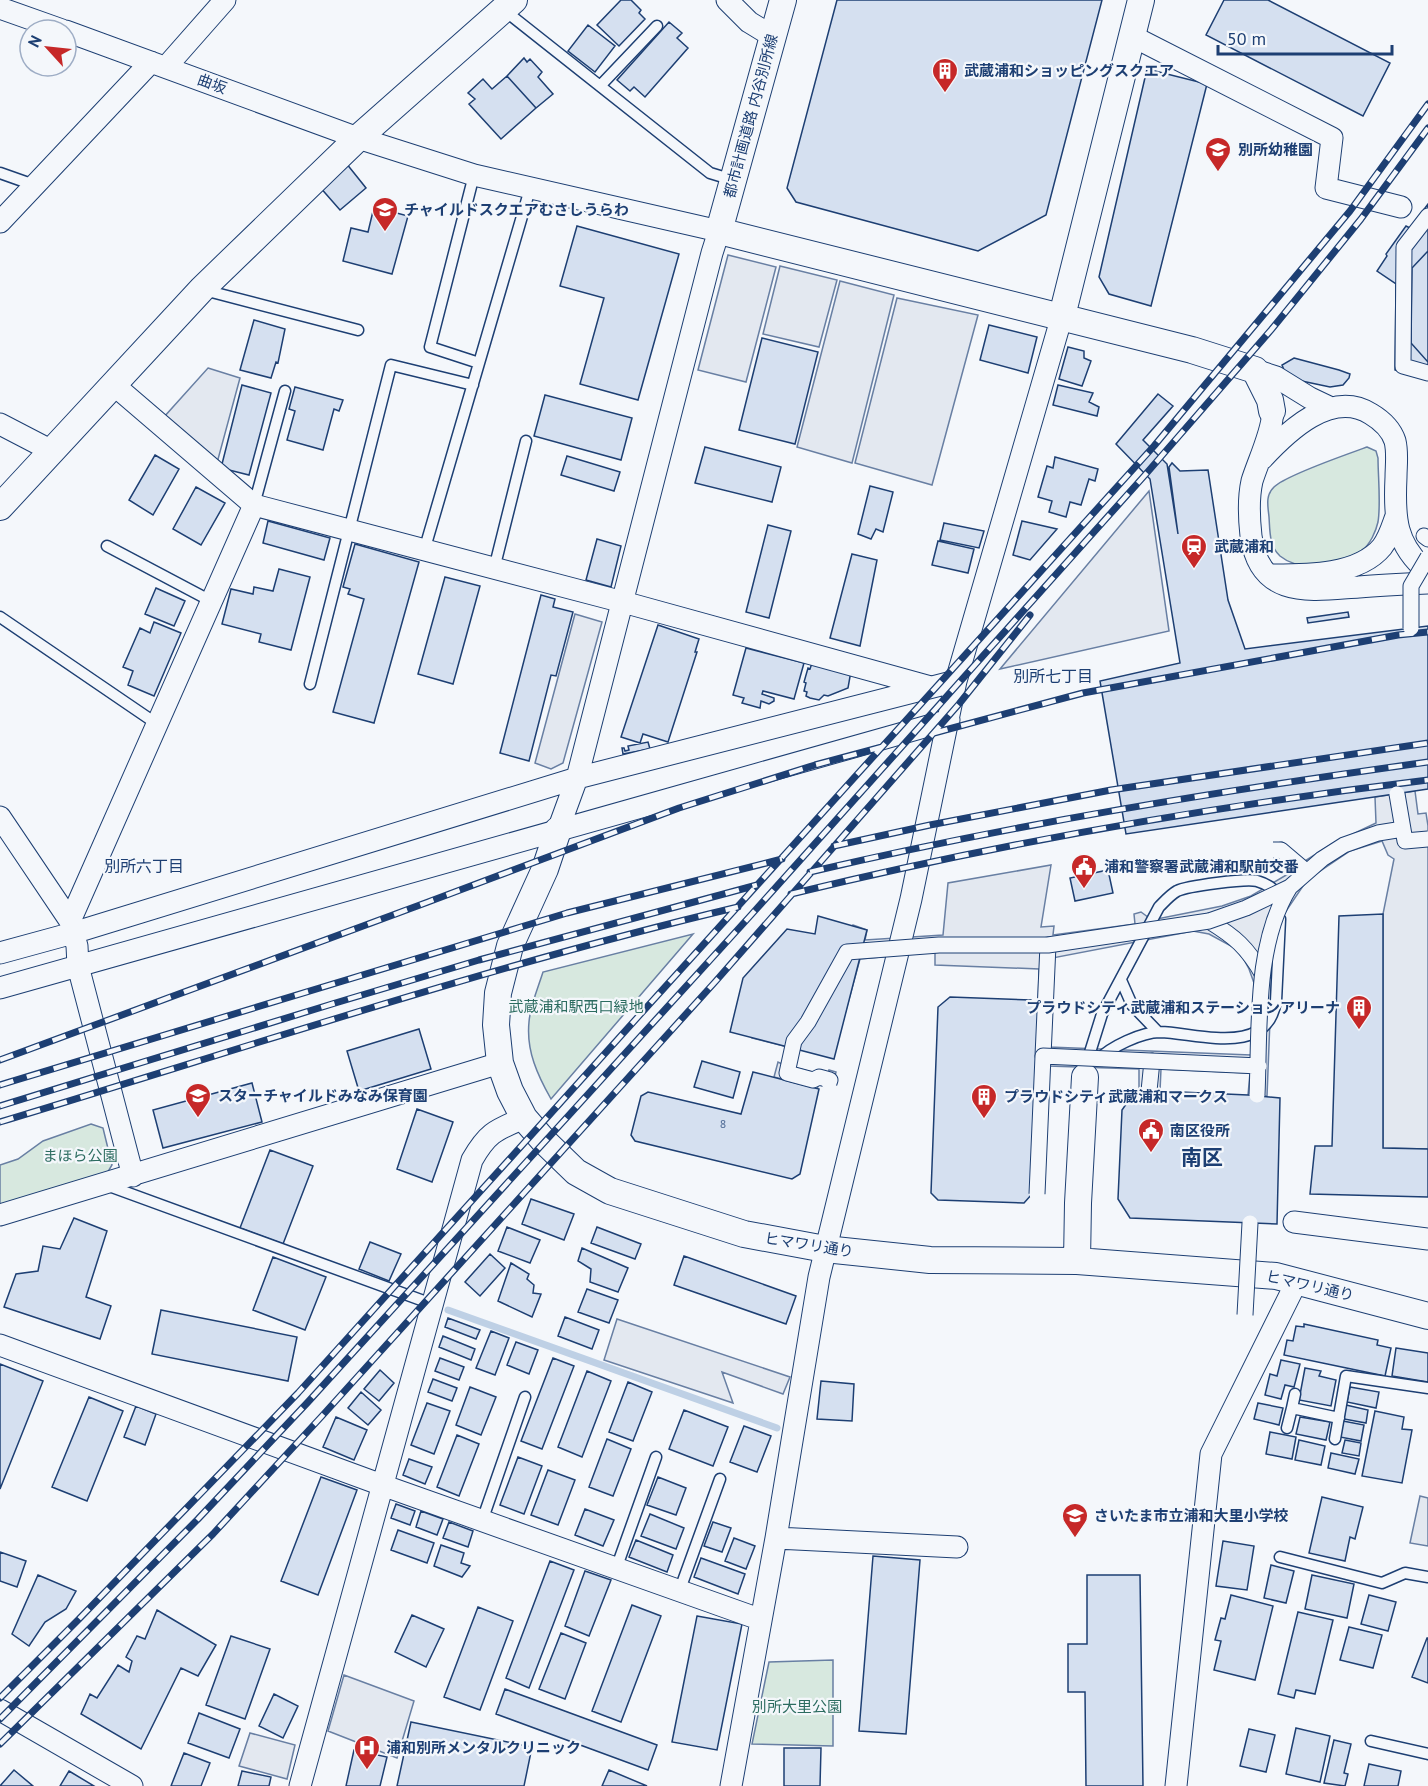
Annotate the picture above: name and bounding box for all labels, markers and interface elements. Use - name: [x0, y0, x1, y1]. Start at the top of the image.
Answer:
- north arrow: [18, 18, 78, 78]
- scale bar: [1218, 18, 1392, 56]
- text: 50 m: [1227, 27, 1266, 50]
- text: N: [23, 32, 46, 50]
- street label: 都市計画道路 内谷別所線: [719, 32, 782, 200]
- building icon: 武蔵浦和ショッピングスクエア: [930, 56, 960, 94]
- place label: 武蔵浦和ショッピングスクエア: [964, 61, 1174, 80]
- street label: 曲坂: [195, 69, 230, 98]
- school or university icon: 別所幼稚園: [1203, 135, 1233, 173]
- place label: 別所幼稚園: [1238, 140, 1313, 159]
- school or university icon: チャイルドスクエアむさしうらわ: [370, 195, 400, 233]
- place label: チャイルドスクエアむさしうらわ: [404, 200, 629, 219]
- station icon: 武蔵浦和: [1179, 532, 1209, 570]
- place label: 武蔵浦和: [1214, 537, 1274, 556]
- district label: 別所七丁目: [1013, 666, 1093, 686]
- public building icon: 浦和警察署武蔵浦和駅前交番: [1069, 852, 1099, 890]
- district label: 別所六丁目: [104, 856, 184, 876]
- place label: 浦和警察署武蔵浦和駅前交番: [1104, 857, 1299, 876]
- building icon: プラウドシティ武蔵浦和ステーションアリーナ: [1344, 993, 1374, 1031]
- park label: 武蔵浦和駅西口緑地: [508, 997, 644, 1016]
- place label: プラウドシティ武蔵浦和ステーションアリーナ: [1026, 998, 1340, 1017]
- school or university icon: スターチャイルドみなみ保育園: [183, 1081, 213, 1119]
- building icon: プラウドシティ武蔵浦和マークス: [969, 1082, 999, 1120]
- place label: スターチャイルドみなみ保育園: [218, 1086, 428, 1105]
- place label: プラウドシティ武蔵浦和マークス: [1004, 1087, 1228, 1106]
- house number: 8: [720, 1116, 726, 1131]
- public building icon: 南区役所: [1136, 1116, 1166, 1154]
- place label: 南区役所: [1170, 1121, 1230, 1140]
- district label: 南区: [1181, 1144, 1223, 1171]
- park label: まほら公園: [42, 1146, 118, 1165]
- street label: ヒマワリ通り: [763, 1228, 855, 1261]
- street label: ヒマワリ通り: [1264, 1266, 1356, 1305]
- school or university icon: さいたま市立浦和大里小学校: [1060, 1501, 1090, 1539]
- place label: さいたま市立浦和大里小学校: [1094, 1506, 1289, 1525]
- park label: 別所大里公園: [752, 1697, 842, 1716]
- hospital icon: 浦和別所メンタルクリニック: [352, 1733, 382, 1771]
- place label: 浦和別所メンタルクリニック: [386, 1738, 581, 1757]

